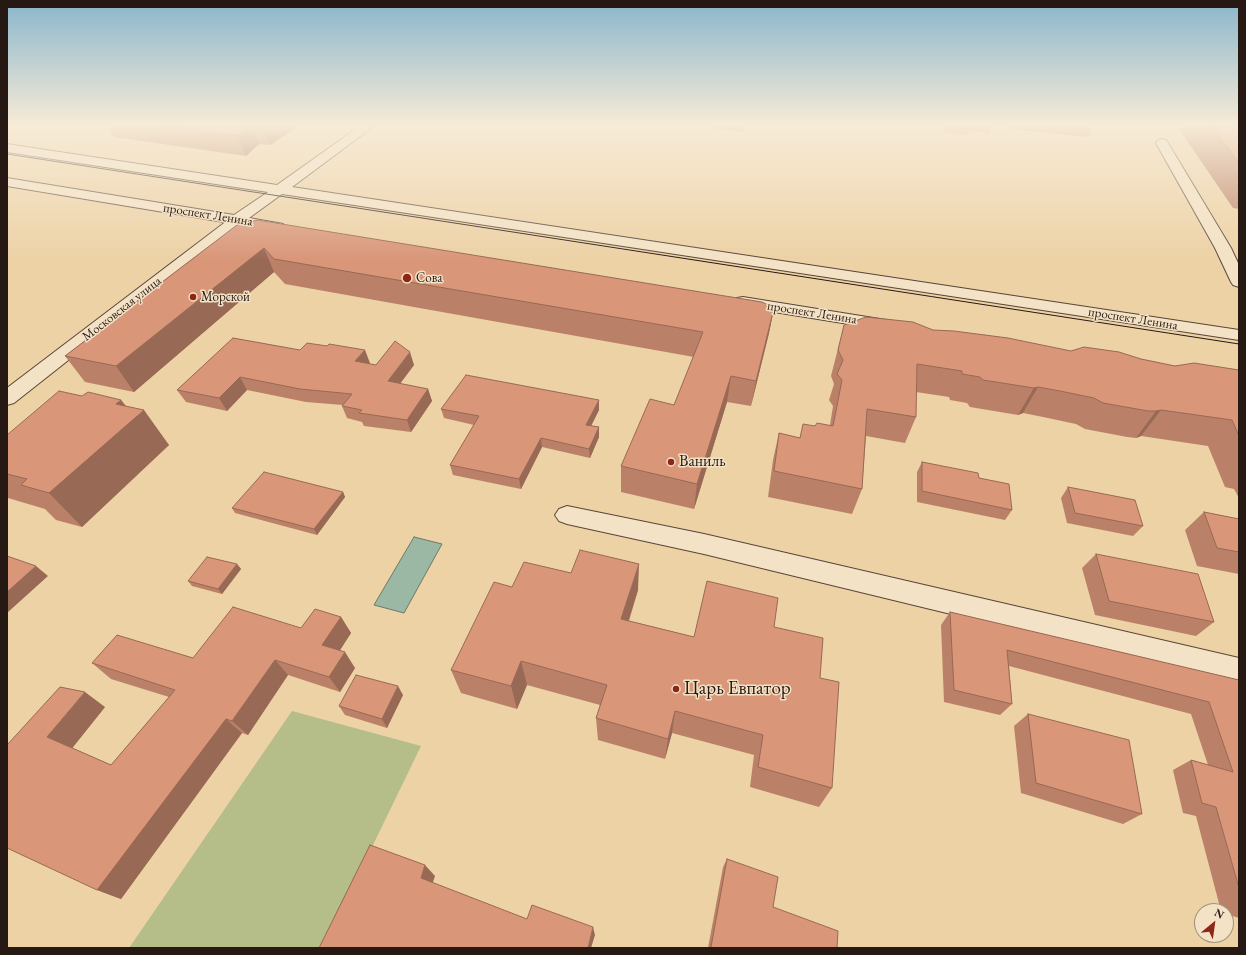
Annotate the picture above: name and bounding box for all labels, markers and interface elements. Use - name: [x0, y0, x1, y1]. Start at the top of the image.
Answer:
- street label: проспект Ленина: [162, 200, 254, 230]
- place label: Сова: [416, 270, 442, 286]
- marker: Сова: [401, 272, 413, 284]
- street label: Московская улица: [79, 273, 165, 345]
- place label: Морской: [201, 289, 250, 305]
- marker: Морской: [188, 292, 198, 302]
- street label: проспект Ленина: [766, 298, 858, 328]
- street label: проспект Ленина: [1087, 304, 1179, 334]
- place label: Ваниль: [679, 452, 726, 472]
- marker: Ваниль: [666, 457, 676, 467]
- place label: Царь Евпатор: [684, 678, 791, 700]
- marker: Царь Евпатор: [671, 684, 681, 694]
- north arrow: [1194, 903, 1234, 943]
- text: N: [1212, 905, 1227, 922]

